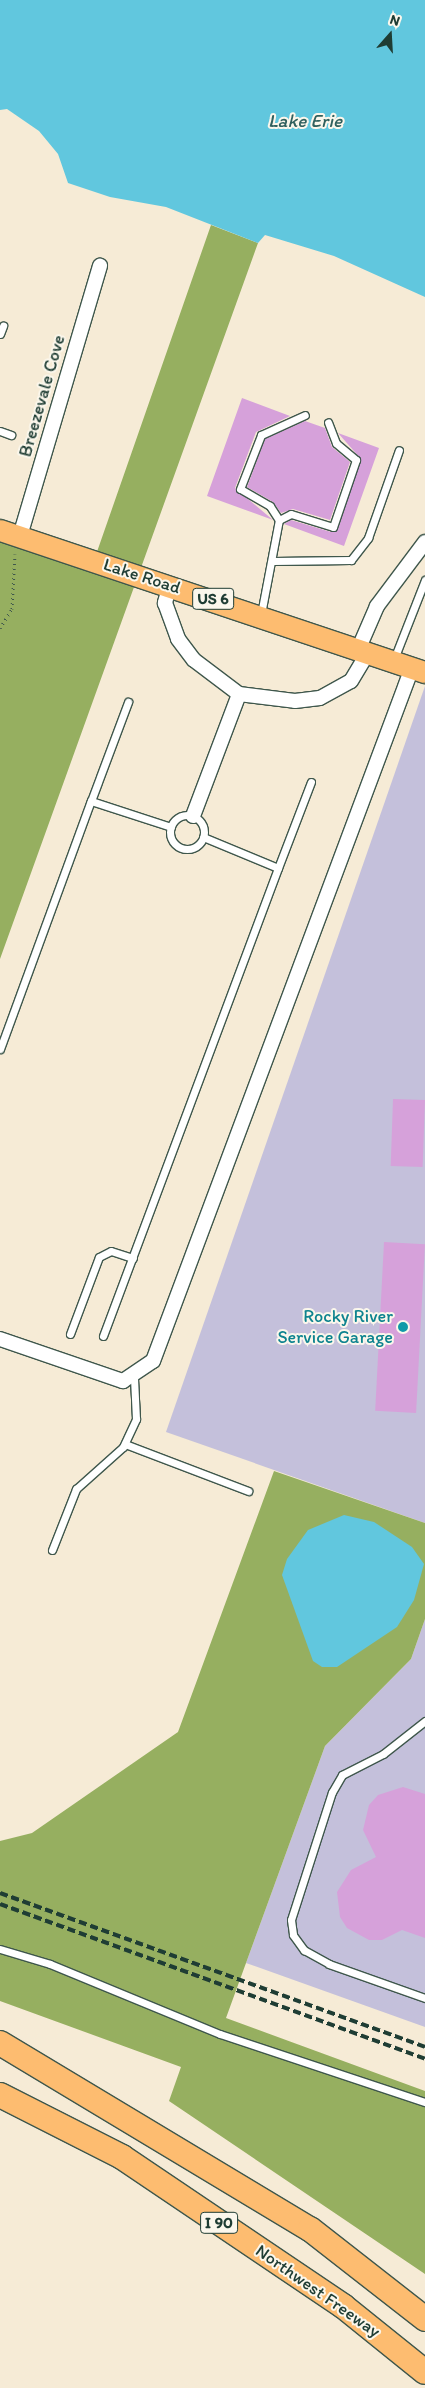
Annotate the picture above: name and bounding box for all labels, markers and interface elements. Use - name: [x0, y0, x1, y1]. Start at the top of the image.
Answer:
- north arrow: [365, 10, 415, 60]
- text: N: [388, 11, 402, 30]
- water label: Lake Erie: [268, 110, 342, 132]
- street label: Breezevale Cove: [14, 333, 70, 459]
- street label: Lake Road: [101, 553, 183, 599]
- road number: US 6: [192, 586, 234, 612]
- place label: Rocky River Service Garage: [277, 1306, 393, 1348]
- marker: Rocky River Service Garage: [397, 1321, 409, 1333]
- road number: I 90: [199, 2210, 239, 2236]
- street label: Northwest Freeway: [251, 2240, 385, 2342]

